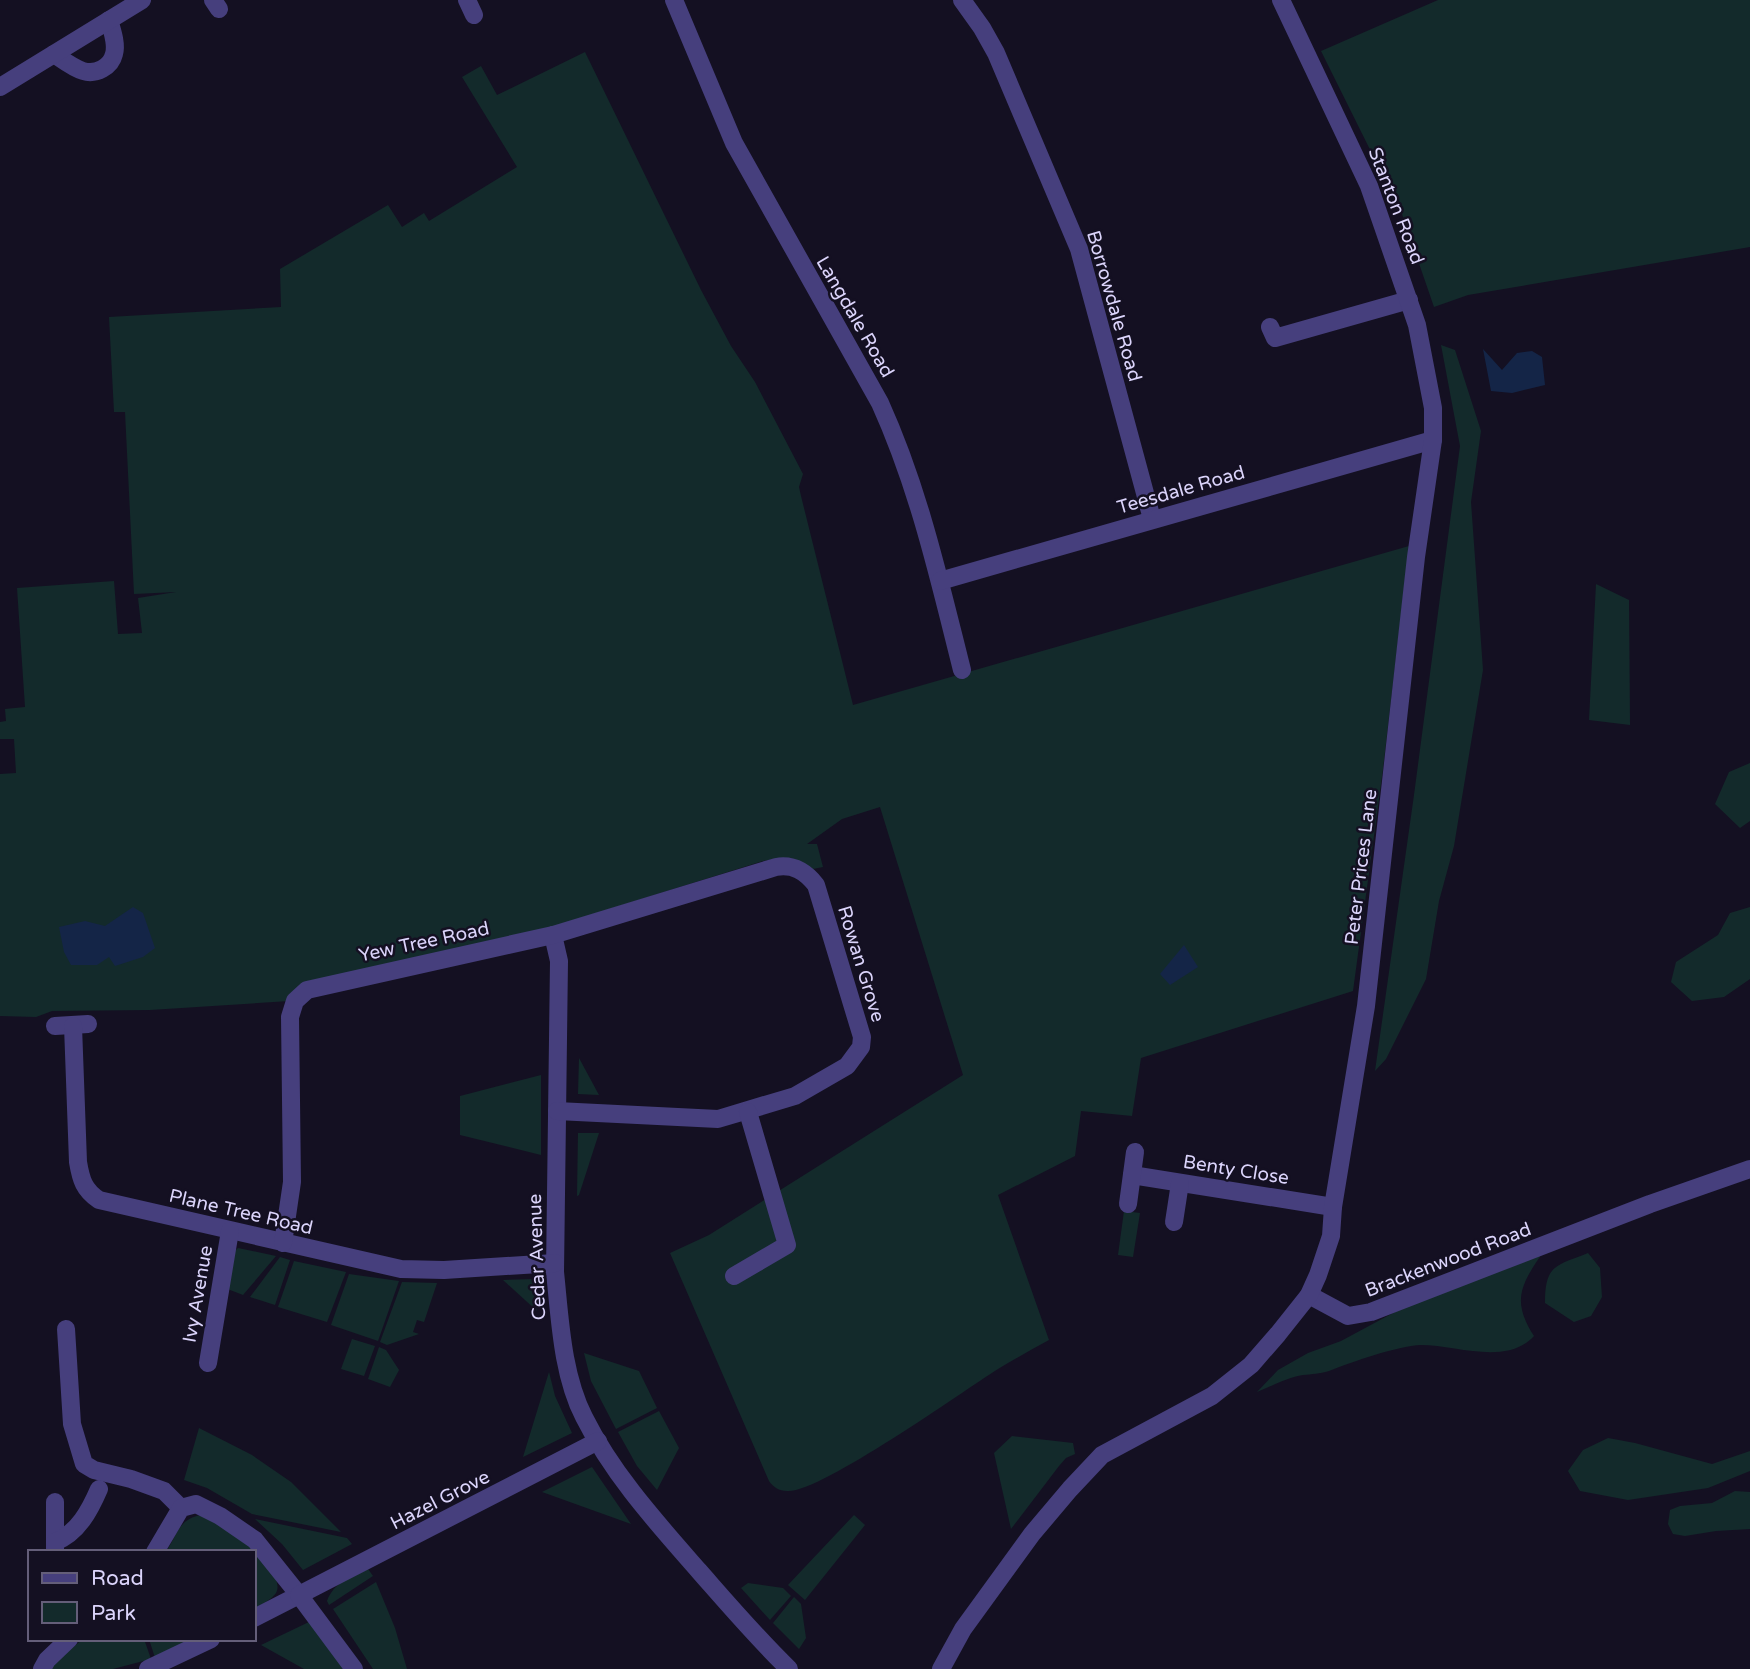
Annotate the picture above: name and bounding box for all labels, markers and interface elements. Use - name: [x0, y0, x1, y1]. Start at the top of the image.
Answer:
- street label: Stanton Road: [1364, 144, 1428, 268]
- street label: Borrowdale Road: [1082, 228, 1146, 384]
- street label: Langdale Road: [811, 253, 899, 381]
- street label: Teesdale Road: [1115, 461, 1247, 519]
- street label: Peter Prices Lane: [1341, 788, 1381, 946]
- street label: Rowan Grove: [833, 903, 889, 1025]
- street label: Yew Tree Road: [357, 917, 491, 967]
- street label: Benty Close: [1182, 1151, 1290, 1189]
- street label: Plane Tree Road: [167, 1185, 315, 1239]
- street label: Cedar Avenue: [524, 1193, 550, 1321]
- street label: Brackenwood Road: [1362, 1218, 1534, 1302]
- street label: Ivy Avenue: [179, 1244, 217, 1344]
- street label: Hazel Grove: [387, 1466, 493, 1534]
- legend: [28, 1550, 256, 1641]
- text: Road: [91, 1566, 144, 1591]
- text: Park: [91, 1601, 136, 1626]

